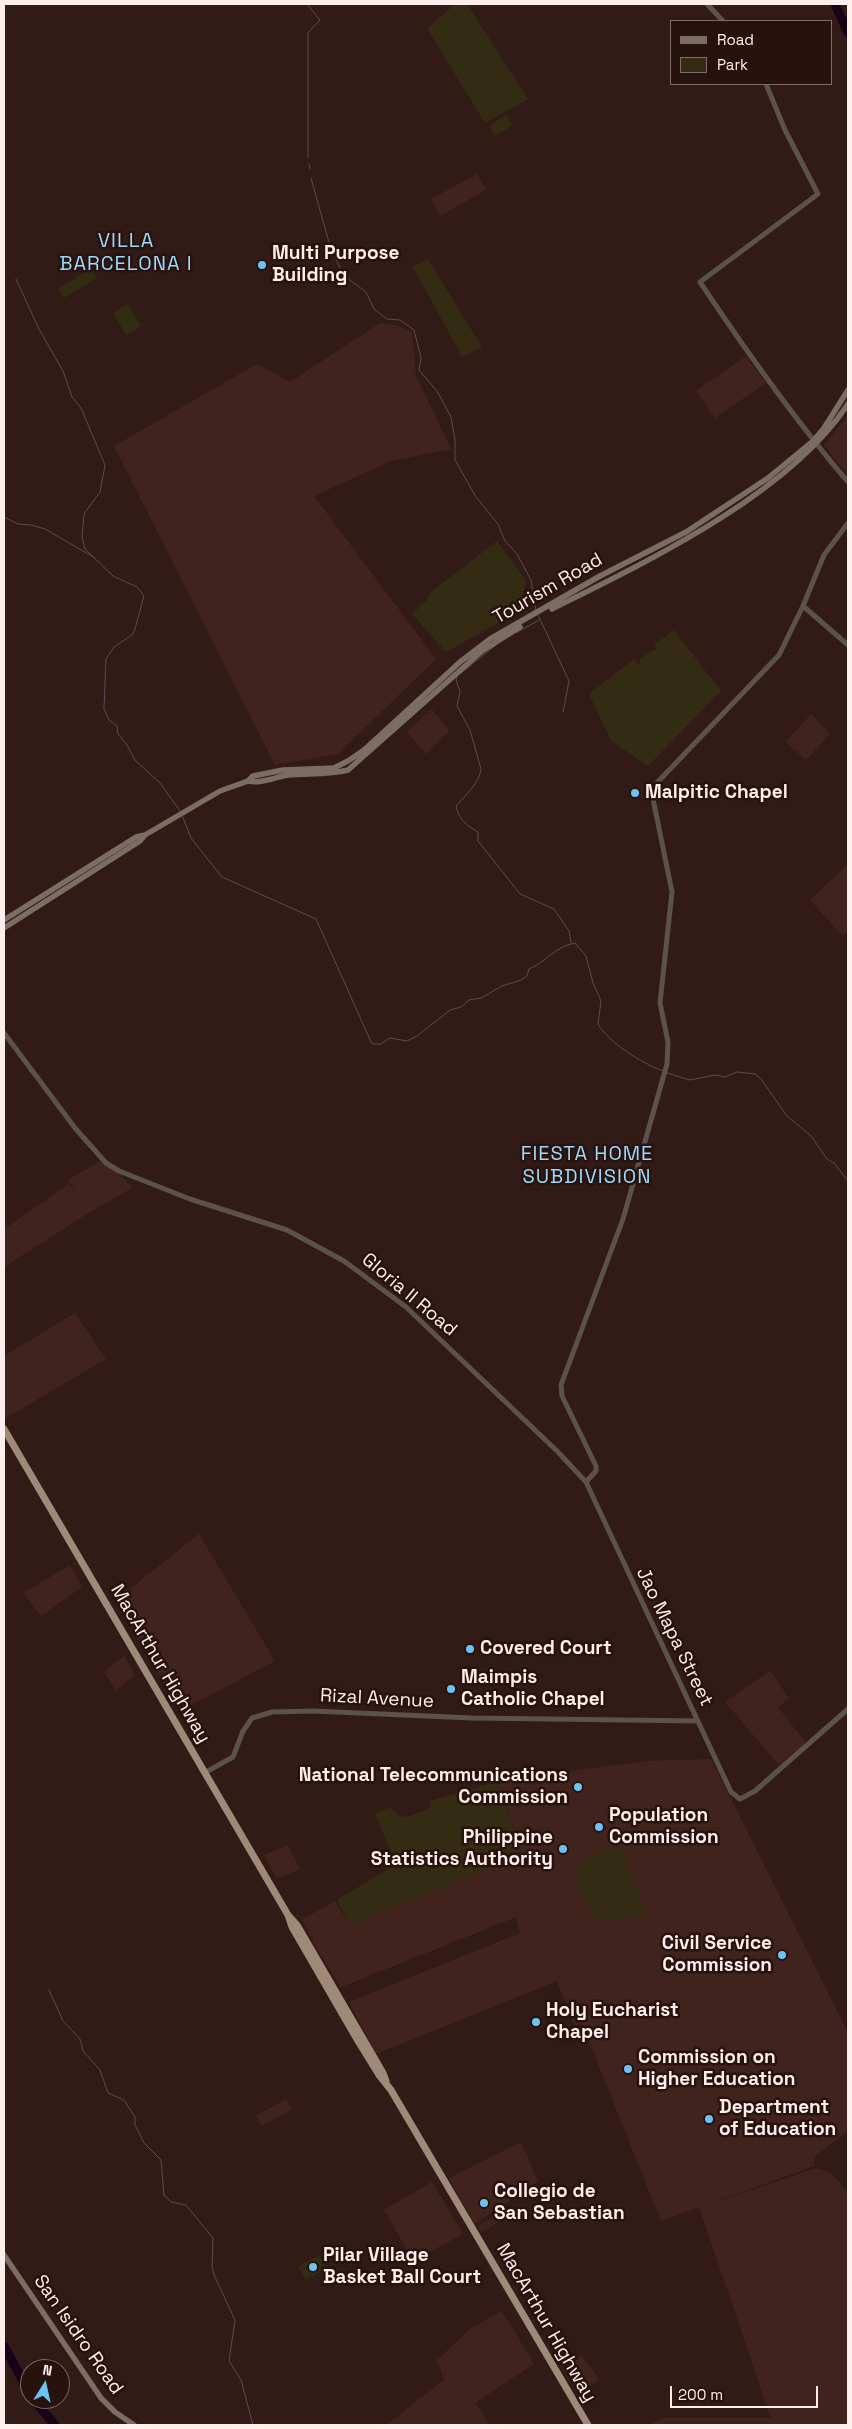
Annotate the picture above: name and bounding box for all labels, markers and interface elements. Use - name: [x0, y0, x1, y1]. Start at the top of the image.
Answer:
- legend: [670, 20, 832, 85]
- text: Road: [717, 30, 754, 49]
- text: Park: [717, 55, 748, 74]
- district label: VILLA BARCELONA I: [58, 230, 194, 277]
- place label: Multi Purpose Building: [272, 243, 399, 287]
- marker: Multi Purpose Building: [256, 259, 268, 271]
- street label: Tourism Road: [489, 549, 607, 629]
- place label: Malpitic Chapel: [645, 782, 788, 804]
- marker: Malpitic Chapel: [629, 787, 641, 799]
- district label: FIESTA HOME SUBDIVISION: [519, 1143, 655, 1190]
- street label: Gloria II Road: [357, 1249, 461, 1341]
- street label: Jao Mapa Street: [631, 1564, 717, 1710]
- street label: MacArthur Highway: [105, 1580, 215, 1748]
- place label: Covered Court: [480, 1638, 612, 1660]
- marker: Covered Court: [464, 1643, 476, 1655]
- place label: Maimpis Catholic Chapel: [461, 1667, 605, 1711]
- marker: Maimpis Catholic Chapel: [445, 1683, 457, 1695]
- street label: Rizal Avenue: [319, 1685, 435, 1713]
- place label: National Telecommunications Commission: [299, 1765, 568, 1809]
- marker: National Telecommunications Commission: [572, 1781, 584, 1793]
- place label: Population Commission: [609, 1805, 719, 1849]
- marker: Population Commission: [593, 1821, 605, 1833]
- place label: Philippine Statistics Authority: [371, 1827, 553, 1871]
- marker: Philippine Statistics Authority: [557, 1843, 569, 1855]
- place label: Civil Service Commission: [662, 1933, 772, 1977]
- marker: Civil Service Commission: [776, 1949, 788, 1961]
- place label: Holy Eucharist Chapel: [546, 2000, 679, 2044]
- marker: Holy Eucharist Chapel: [530, 2016, 542, 2028]
- place label: Commission on Higher Education: [638, 2047, 795, 2091]
- marker: Commission on Higher Education: [622, 2063, 634, 2075]
- place label: Department of Education: [719, 2097, 836, 2141]
- marker: Department of Education: [703, 2113, 715, 2125]
- place label: Collegio de San Sebastian: [494, 2181, 625, 2225]
- marker: Collegio de San Sebastian: [478, 2197, 490, 2209]
- street label: MacArthur Highway: [491, 2239, 601, 2407]
- place label: Pilar Village Basket Ball Court: [323, 2245, 481, 2289]
- marker: Pilar Village Basket Ball Court: [307, 2261, 319, 2273]
- street label: San Isidro Road: [28, 2271, 128, 2399]
- north arrow: [20, 2359, 70, 2409]
- text: N: [41, 2361, 54, 2380]
- scale bar: [672, 2376, 820, 2408]
- text: 200 m: [678, 2385, 723, 2404]

